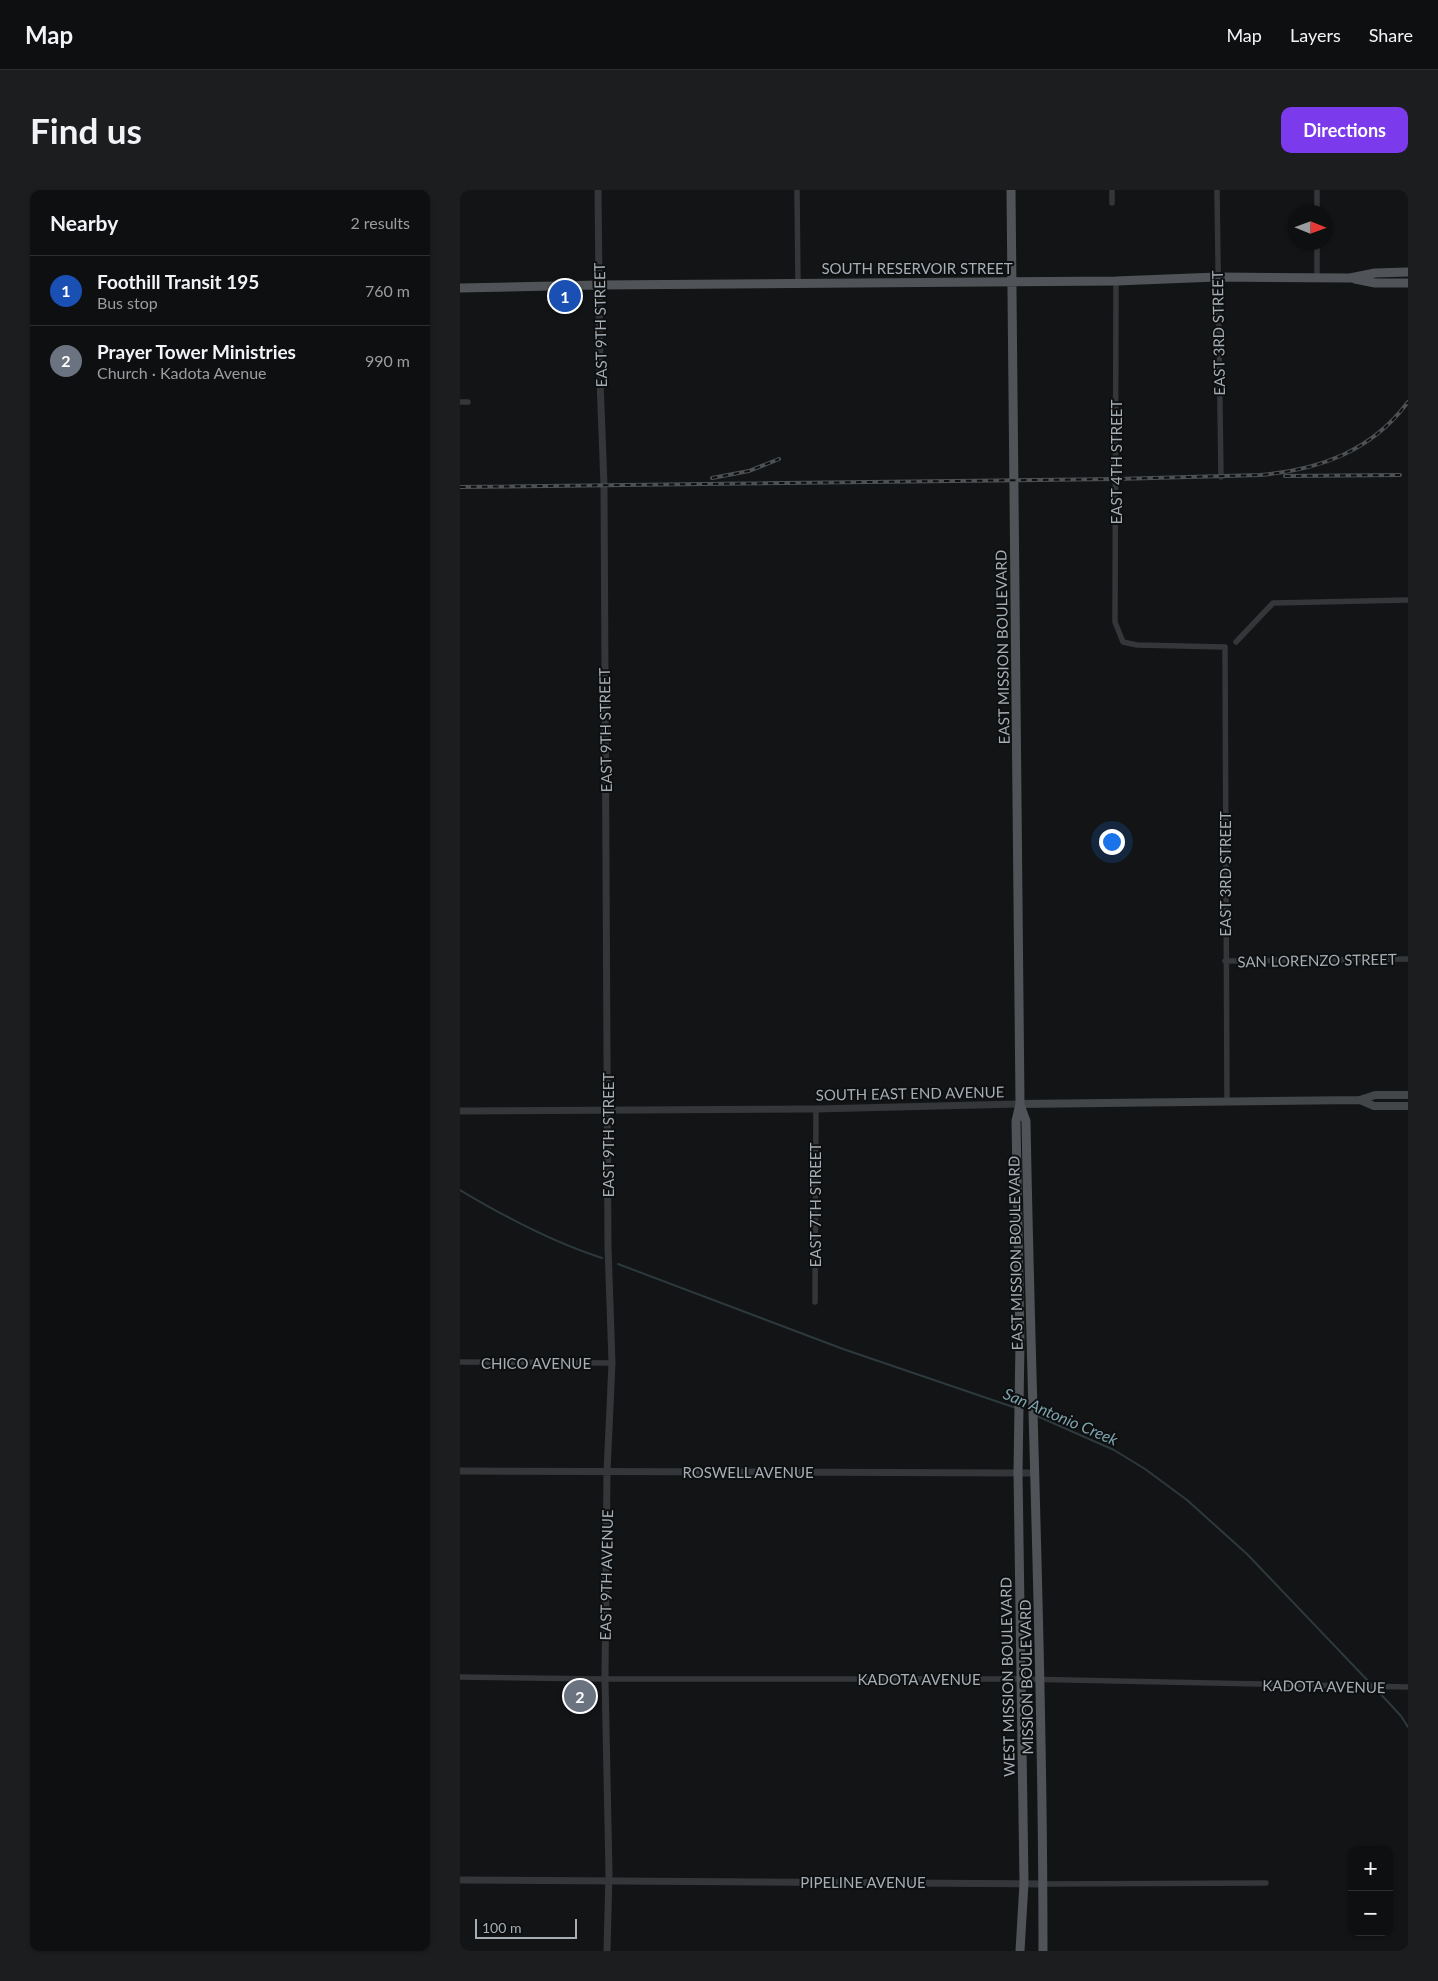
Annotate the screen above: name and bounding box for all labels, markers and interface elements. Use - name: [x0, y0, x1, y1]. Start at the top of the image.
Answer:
- text: Map: [25, 20, 73, 49]
- text: Map: [1226, 24, 1262, 46]
- text: Layers: [1290, 24, 1341, 46]
- text: Share: [1369, 24, 1413, 46]
- button: Directions: [1281, 107, 1408, 153]
- text: Find us: [30, 109, 142, 151]
- north arrow: [1288, 205, 1333, 250]
- text: Nearby: [50, 210, 118, 235]
- text: 2 results: [350, 213, 410, 232]
- street label: SOUTH RESERVOIR STREET: [821, 259, 1013, 277]
- street label: EAST 9TH STREET: [590, 262, 610, 387]
- text: Foothill Transit 195: [97, 270, 259, 293]
- street label: EAST 3RD STREET: [1208, 270, 1228, 396]
- pin: 1: [549, 277, 581, 315]
- text: 1: [61, 281, 71, 300]
- text: 760 m: [365, 281, 410, 300]
- text: Bus stop: [97, 293, 158, 312]
- text: Prayer Tower Ministries: [97, 340, 296, 363]
- text: 2: [61, 351, 71, 370]
- text: 990 m: [365, 351, 410, 370]
- text: Church · Kadota Avenue: [97, 363, 267, 382]
- street label: EAST 4TH STREET: [1107, 400, 1125, 524]
- street label: EAST MISSION BOULEVARD: [991, 550, 1013, 744]
- street label: EAST 9TH STREET: [595, 667, 615, 792]
- street label: EAST 3RD STREET: [1216, 811, 1234, 937]
- your location: [1099, 829, 1125, 855]
- street label: SAN LORENZO STREET: [1237, 950, 1397, 970]
- street label: EAST 9TH STREET: [599, 1073, 617, 1197]
- street label: SOUTH EAST END AVENUE: [816, 1082, 1004, 1104]
- street label: EAST 7TH STREET: [806, 1143, 824, 1267]
- street label: EAST MISSION BOULEVARD: [1004, 1156, 1026, 1350]
- street label: CHICO AVENUE: [481, 1354, 591, 1372]
- water label: San Antonio Creek: [1001, 1383, 1121, 1449]
- street label: ROSWELL AVENUE: [682, 1463, 814, 1481]
- street label: EAST 9TH AVENUE: [596, 1509, 616, 1641]
- street label: WEST MISSION BOULEVARD: [996, 1577, 1018, 1777]
- street label: MISSION BOULEVARD: [1016, 1599, 1036, 1755]
- street label: KADOTA AVENUE: [857, 1670, 981, 1688]
- street label: KADOTA AVENUE: [1262, 1676, 1386, 1696]
- pin: 2: [564, 1677, 596, 1715]
- map controls: [1348, 1846, 1393, 1936]
- button: +: [1348, 1846, 1393, 1891]
- street label: PIPELINE AVENUE: [800, 1873, 926, 1891]
- button: −: [1348, 1891, 1393, 1936]
- scale bar: [475, 1916, 578, 1939]
- text: 100 m: [482, 1919, 521, 1936]

